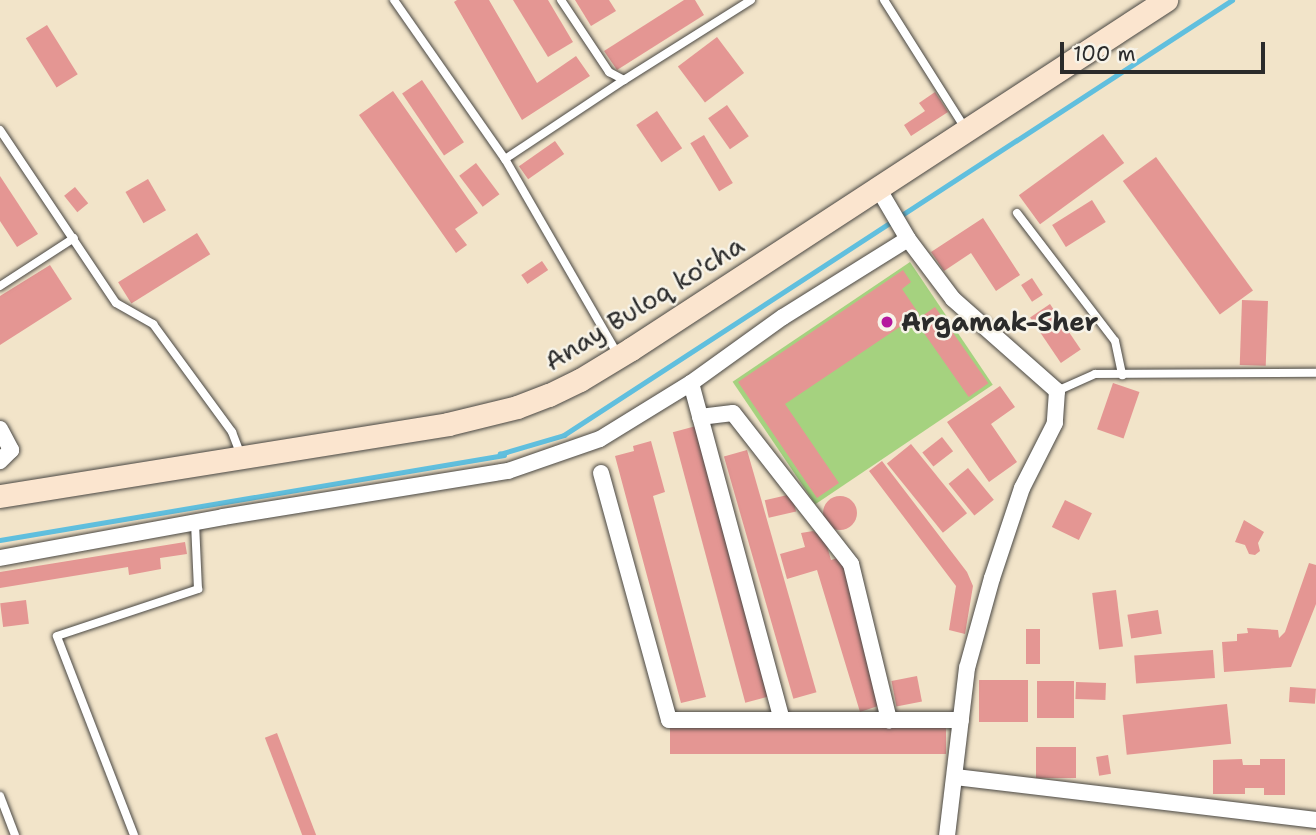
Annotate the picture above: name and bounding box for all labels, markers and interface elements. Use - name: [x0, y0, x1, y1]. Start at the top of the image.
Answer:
- scale bar: [1064, 28, 1269, 72]
- text: 100 m: [1073, 40, 1136, 68]
- street label: Anay Buloq ko'cha: [538, 229, 750, 377]
- place label: Argamak-Sher: [901, 306, 1099, 338]
- marker: Argamak-Sher: [879, 314, 895, 330]

